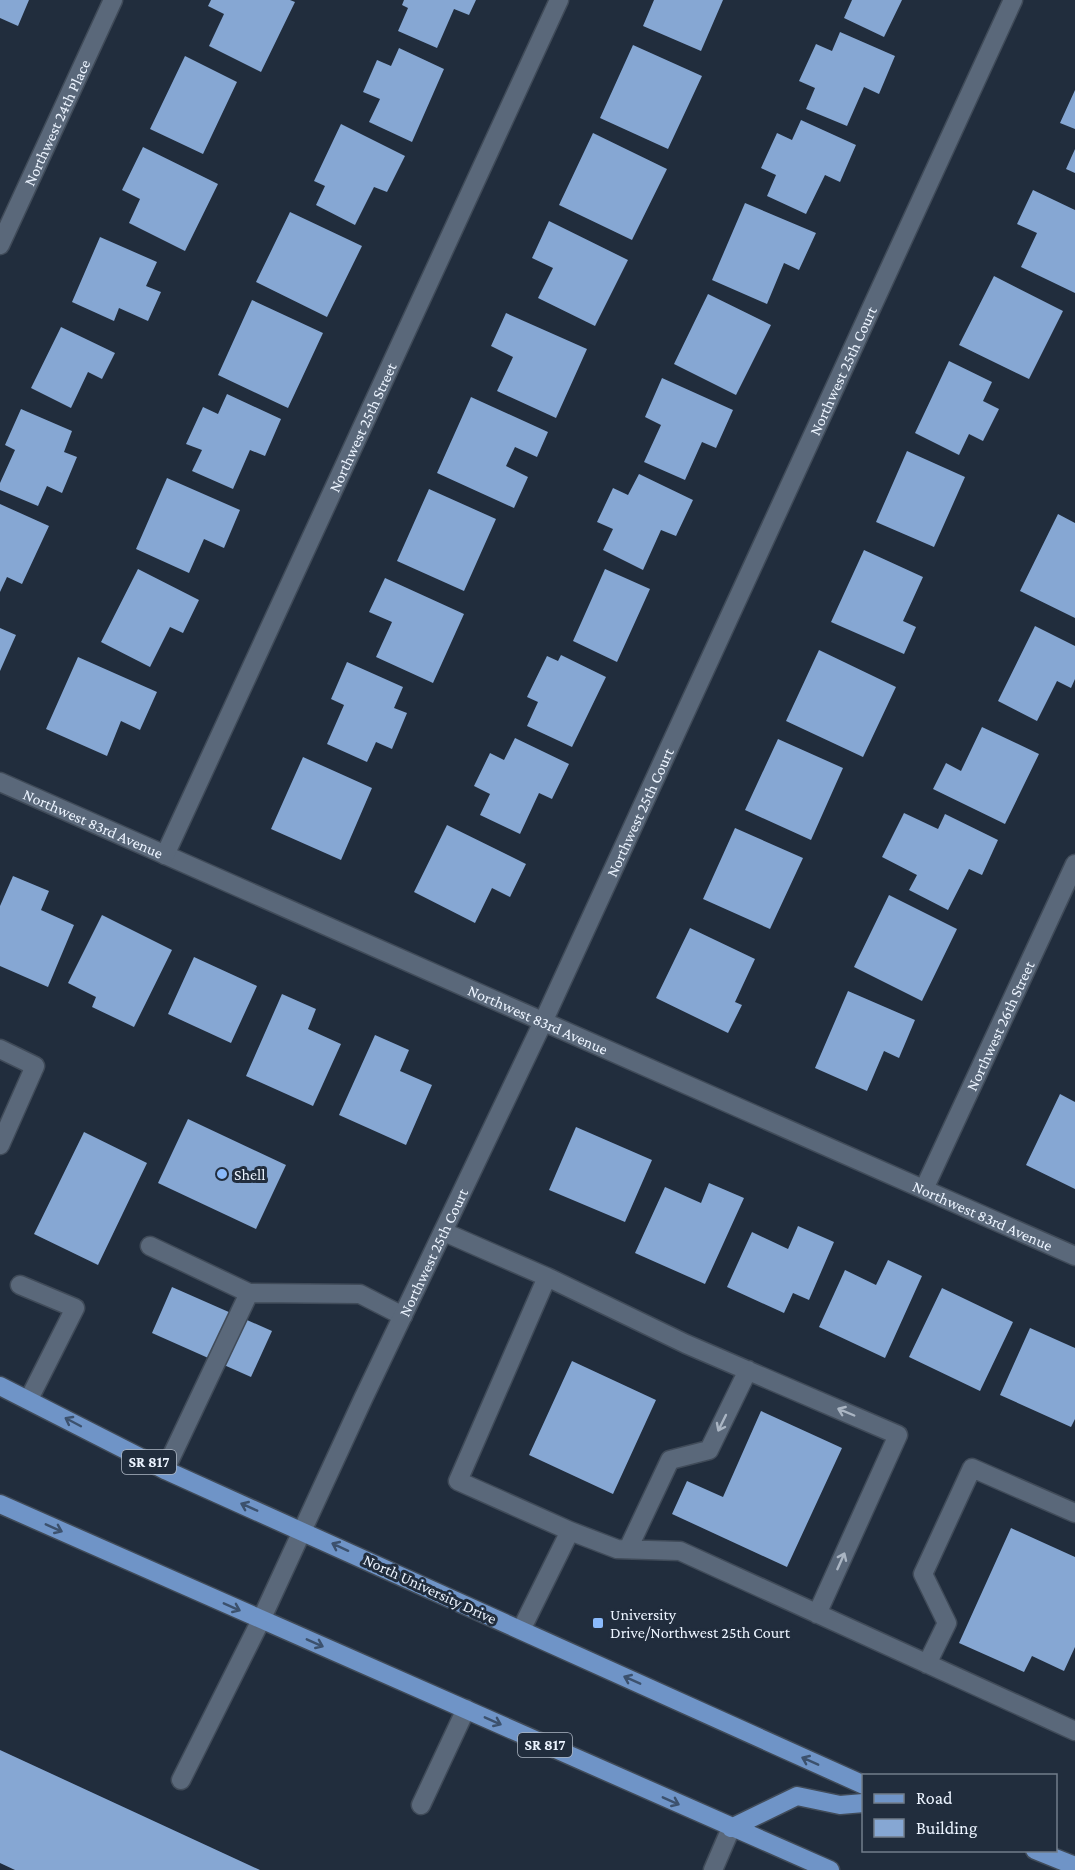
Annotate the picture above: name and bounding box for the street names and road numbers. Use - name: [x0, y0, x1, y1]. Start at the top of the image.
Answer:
- street label: Northwest 24th Place: [20, 57, 93, 188]
- street label: Northwest 25th Court: [806, 303, 880, 438]
- street label: Northwest 25th Street: [325, 359, 400, 495]
- street label: Northwest 25th Court: [602, 745, 677, 879]
- street label: Northwest 83rd Avenue: [21, 785, 166, 861]
- street label: Northwest 26th Street: [962, 958, 1038, 1093]
- street label: Northwest 83rd Avenue: [466, 981, 610, 1057]
- street label: Northwest 83rd Avenue: [910, 1177, 1055, 1254]
- street label: Northwest 25th Court: [395, 1185, 471, 1319]
- road number: SR 817: [122, 1450, 176, 1474]
- street label: North University Drive: [360, 1551, 499, 1628]
- road number: SR 817: [518, 1733, 572, 1757]

